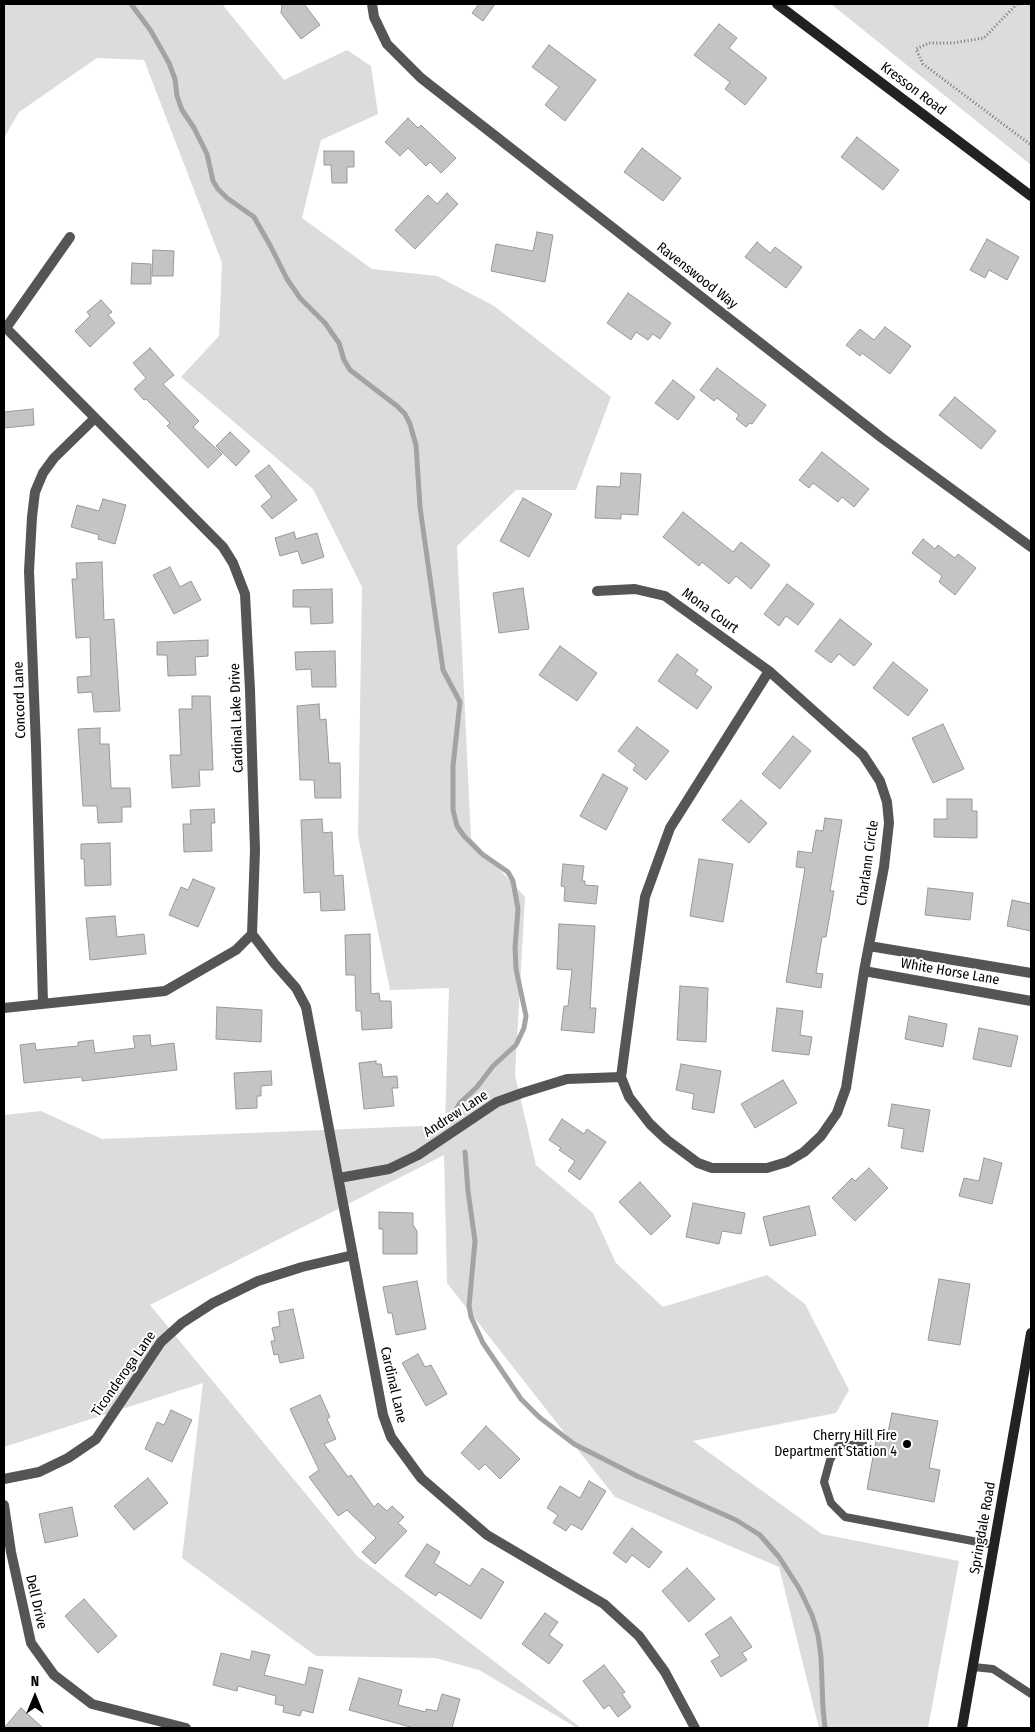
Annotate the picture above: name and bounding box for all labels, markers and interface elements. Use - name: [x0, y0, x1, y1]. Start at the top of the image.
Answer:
- street label: Kresson Road: [877, 59, 949, 119]
- street label: Ravenswood Way: [653, 239, 741, 313]
- street label: Mona Court: [678, 585, 742, 637]
- street label: Concord Lane: [10, 661, 30, 739]
- street label: Cardinal Lake Drive: [227, 663, 247, 773]
- street label: Charlann Circle: [854, 819, 882, 907]
- street label: White Horse Lane: [899, 955, 1001, 989]
- street label: Andrew Lane: [421, 1087, 491, 1141]
- street label: Ticonderoga Lane: [88, 1328, 160, 1420]
- street label: Cardinal Lane: [376, 1345, 410, 1425]
- place label: Cherry Hill Fire Department Station 4: [774, 1428, 897, 1460]
- marker: Cherry Hill Fire Department Station 4: [901, 1438, 913, 1450]
- street label: Springdale Road: [967, 1480, 999, 1576]
- street label: Dell Drive: [22, 1573, 50, 1631]
- north arrow: [10, 1672, 60, 1722]
- text: N: [31, 1673, 39, 1690]

